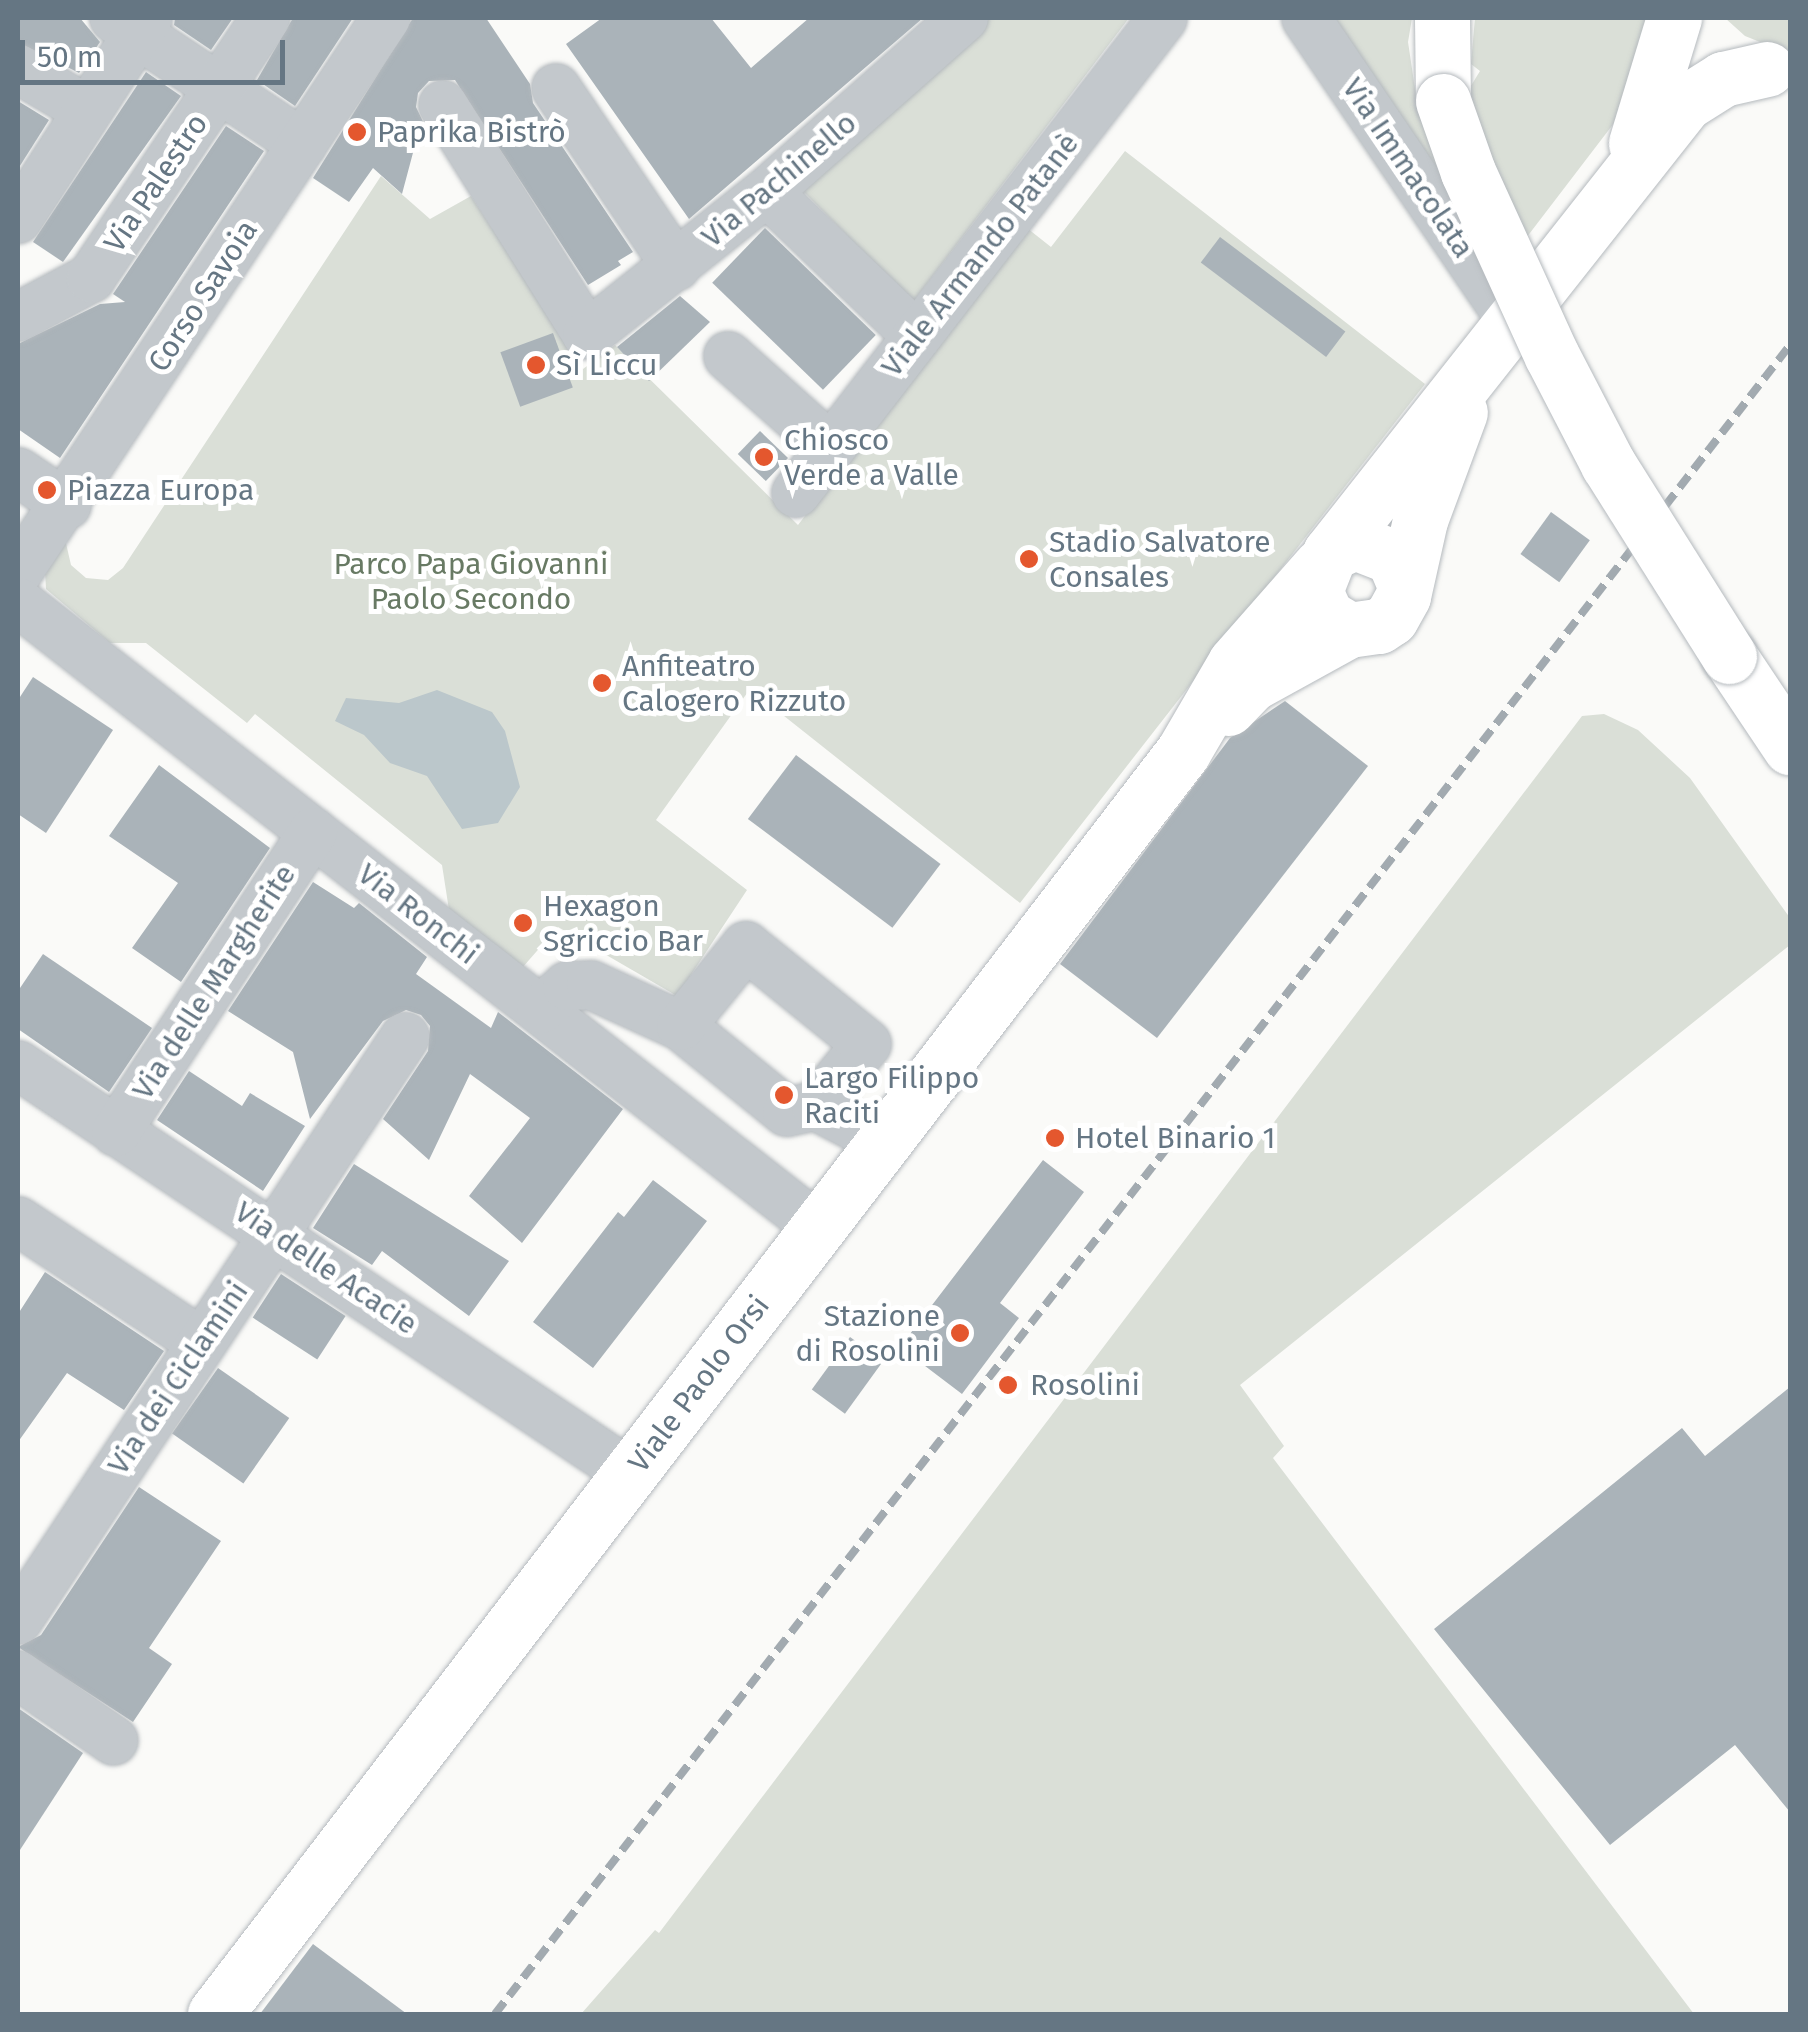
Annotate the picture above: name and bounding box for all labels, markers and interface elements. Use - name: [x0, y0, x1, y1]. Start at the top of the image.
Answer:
- scale bar: [25, 20, 290, 82]
- text: 50 m: [37, 39, 102, 75]
- street label: Via Immacolata: [1335, 71, 1481, 265]
- street label: Via Pachinello: [694, 105, 864, 255]
- street label: Via Palestro: [97, 107, 215, 259]
- place label: Paprika Bistrò: [377, 114, 566, 150]
- marker: Paprika Bistrò: [346, 121, 368, 143]
- street label: Viale Armando Patanè: [874, 126, 1086, 384]
- street label: Corso Savoia: [141, 213, 265, 379]
- place label: Sì Liccu: [556, 347, 657, 383]
- marker: Sì Liccu: [525, 354, 547, 376]
- place label: Chiosco Verde a Valle: [784, 422, 959, 492]
- marker: Chiosco Verde a Valle: [753, 446, 775, 468]
- place label: Piazza Europa: [67, 472, 254, 508]
- marker: Piazza Europa: [36, 479, 58, 501]
- place label: Stadio Salvatore Consales: [1049, 524, 1271, 594]
- park label: Parco Papa Giovanni Paolo Secondo: [334, 546, 608, 616]
- marker: Stadio Salvatore Consales: [1018, 548, 1040, 570]
- place label: Anfiteatro Calogero Rizzuto: [622, 648, 846, 718]
- marker: Anfiteatro Calogero Rizzuto: [591, 672, 613, 694]
- street label: Via Ronchi: [351, 856, 485, 972]
- street label: Via delle Margherite: [125, 858, 303, 1106]
- place label: Hexagon Sgriccio Bar: [543, 888, 703, 958]
- marker: Hexagon Sgriccio Bar: [512, 912, 534, 934]
- place label: Largo Filippo Raciti: [804, 1060, 979, 1130]
- marker: Largo Filippo Raciti: [773, 1084, 795, 1106]
- place label: Hotel Binario 1: [1075, 1120, 1275, 1156]
- marker: Hotel Binario 1: [1044, 1127, 1066, 1149]
- street label: Via delle Acacie: [228, 1194, 424, 1342]
- street label: Via dei Ciclamini: [100, 1275, 256, 1481]
- street label: Viale Paolo Orsi: [621, 1288, 777, 1480]
- place label: Stazione di Rosolini: [796, 1298, 940, 1368]
- marker: Stazione di Rosolini: [949, 1322, 971, 1344]
- place label: Rosolini: [1030, 1367, 1140, 1403]
- marker: Rosolini: [995, 1372, 1021, 1398]

